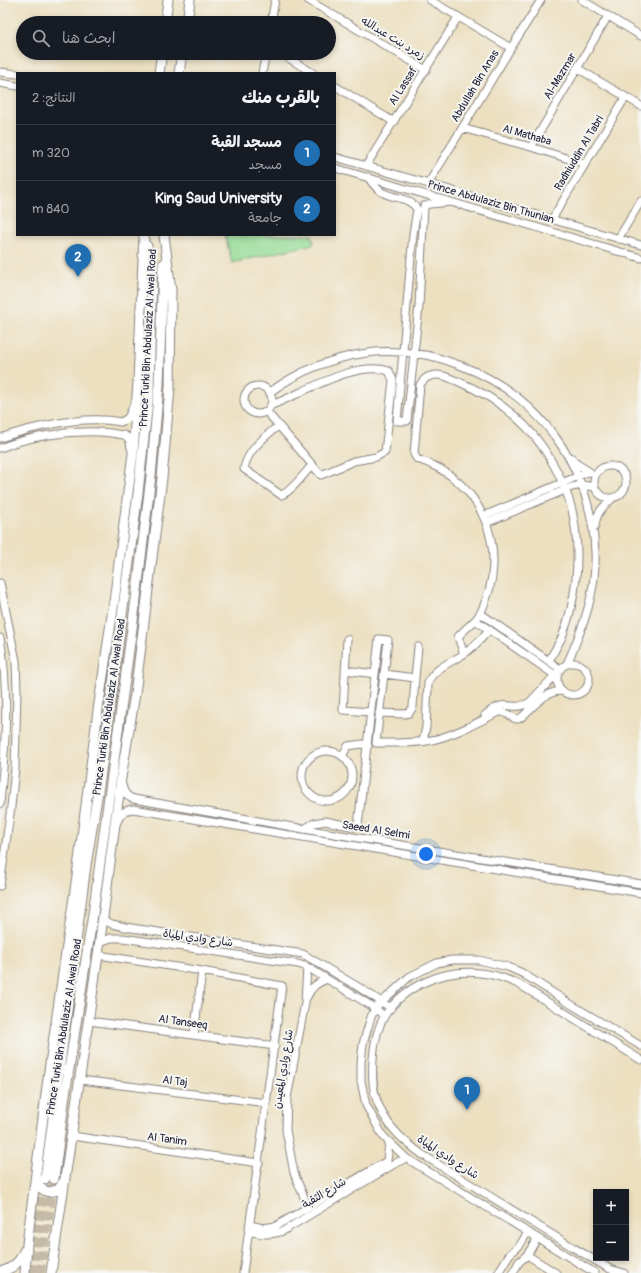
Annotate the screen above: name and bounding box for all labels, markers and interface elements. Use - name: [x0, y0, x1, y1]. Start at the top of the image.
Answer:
- street label: زمرد بنت عبدالله: [358, 14, 427, 63]
- search box: [16, 16, 336, 60]
- icon: search: [30, 27, 52, 49]
- text: ابحث هنا: [62, 29, 115, 48]
- street label: Abdullah Bin Anas: [448, 48, 502, 124]
- street label: Al-Mazmar: [541, 50, 579, 102]
- street label: Al Lassaf: [386, 64, 420, 108]
- text: بالقرب منك: [242, 87, 320, 108]
- text: النتائج: 2: [32, 90, 76, 106]
- street label: Radhiuddin Al Tabri: [552, 113, 606, 193]
- street label: Al Mathaba: [501, 122, 553, 148]
- text: مسجد القبة: [211, 133, 282, 152]
- text: 320 m: [32, 145, 70, 161]
- text: 1: [304, 145, 310, 161]
- text: مسجد: [249, 157, 282, 173]
- street label: Prince Abdulaziz Bin Thunian: [426, 178, 556, 226]
- text: King Saud University: [155, 189, 282, 208]
- text: 840 m: [32, 201, 69, 217]
- text: 2: [303, 201, 311, 217]
- text: جامعة: [248, 210, 282, 226]
- pin: 2: [65, 244, 91, 277]
- street label: Prince Turki Bin Abdulaziz Al Awal Road: [137, 249, 159, 427]
- street label: Prince Turki Bin Abdulaziz Al Awal Road: [90, 618, 128, 796]
- street label: Saeed Al Selmi: [341, 818, 411, 842]
- your location: [416, 844, 436, 864]
- street label: شارع وادي المياة: [162, 927, 234, 951]
- street label: Prince Turki Bin Abdulaziz Al Awal Road: [44, 938, 84, 1116]
- street label: Al Tanseeq: [158, 1012, 208, 1032]
- street label: شارع وادي المعيدن: [270, 1028, 298, 1110]
- street label: Al Taj: [162, 1073, 188, 1089]
- pin: 1: [454, 1077, 480, 1110]
- street label: Al Tanim: [146, 1130, 188, 1148]
- street label: شارع وادي المياة: [414, 1132, 481, 1183]
- street label: شارع الثقبة: [300, 1175, 349, 1213]
- map controls: [593, 1189, 629, 1261]
- button: +: [593, 1189, 629, 1225]
- button: −: [593, 1225, 629, 1261]

